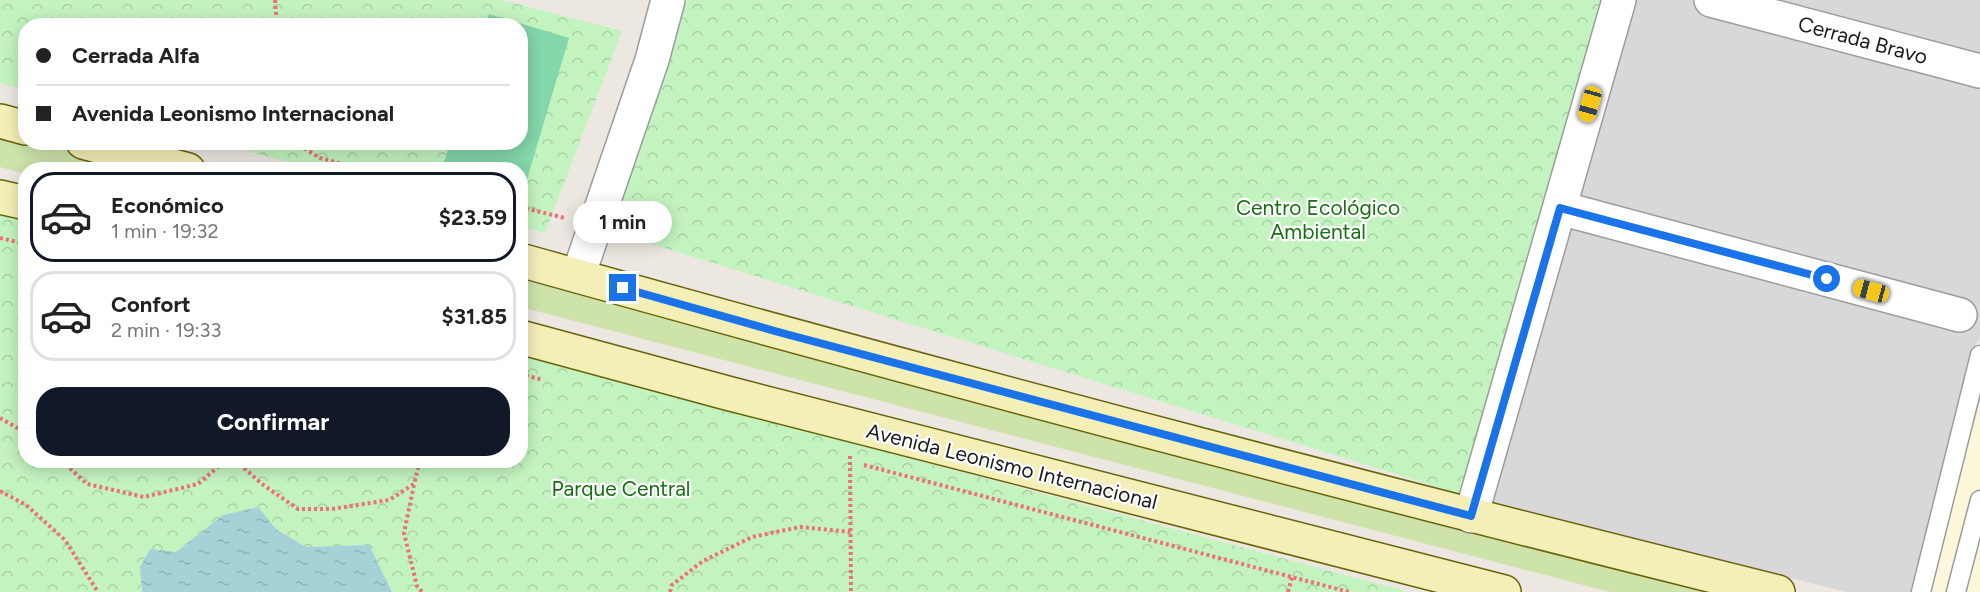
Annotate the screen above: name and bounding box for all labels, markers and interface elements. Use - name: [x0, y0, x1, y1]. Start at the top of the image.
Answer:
- street label: Cerrada Bravo: [1796, 11, 1930, 69]
- text: Cerrada Alfa: [72, 42, 200, 69]
- car: [1576, 84, 1604, 124]
- text: Avenida Leonismo Internacional: [72, 100, 394, 127]
- icon: car: [39, 190, 93, 244]
- text: Económico: [111, 192, 224, 219]
- park label: Centro Ecológico Ambiental: [1236, 195, 1400, 244]
- callout: 1 min: [574, 201, 672, 243]
- text: $23.59: [439, 204, 507, 231]
- text: 1 min: [599, 210, 646, 234]
- text: 1 min · 19:32: [111, 219, 219, 243]
- route start: [1813, 265, 1840, 292]
- route end: [609, 274, 636, 301]
- car: [1851, 278, 1891, 304]
- icon: car: [39, 289, 93, 343]
- text: Confort: [111, 291, 191, 318]
- text: $31.85: [442, 303, 507, 330]
- text: 2 min · 19:33: [111, 318, 221, 342]
- button: Confirmar: [36, 387, 510, 456]
- street label: Avenida Leonismo Internacional: [864, 418, 1160, 514]
- park label: Parque Central: [552, 476, 690, 501]

